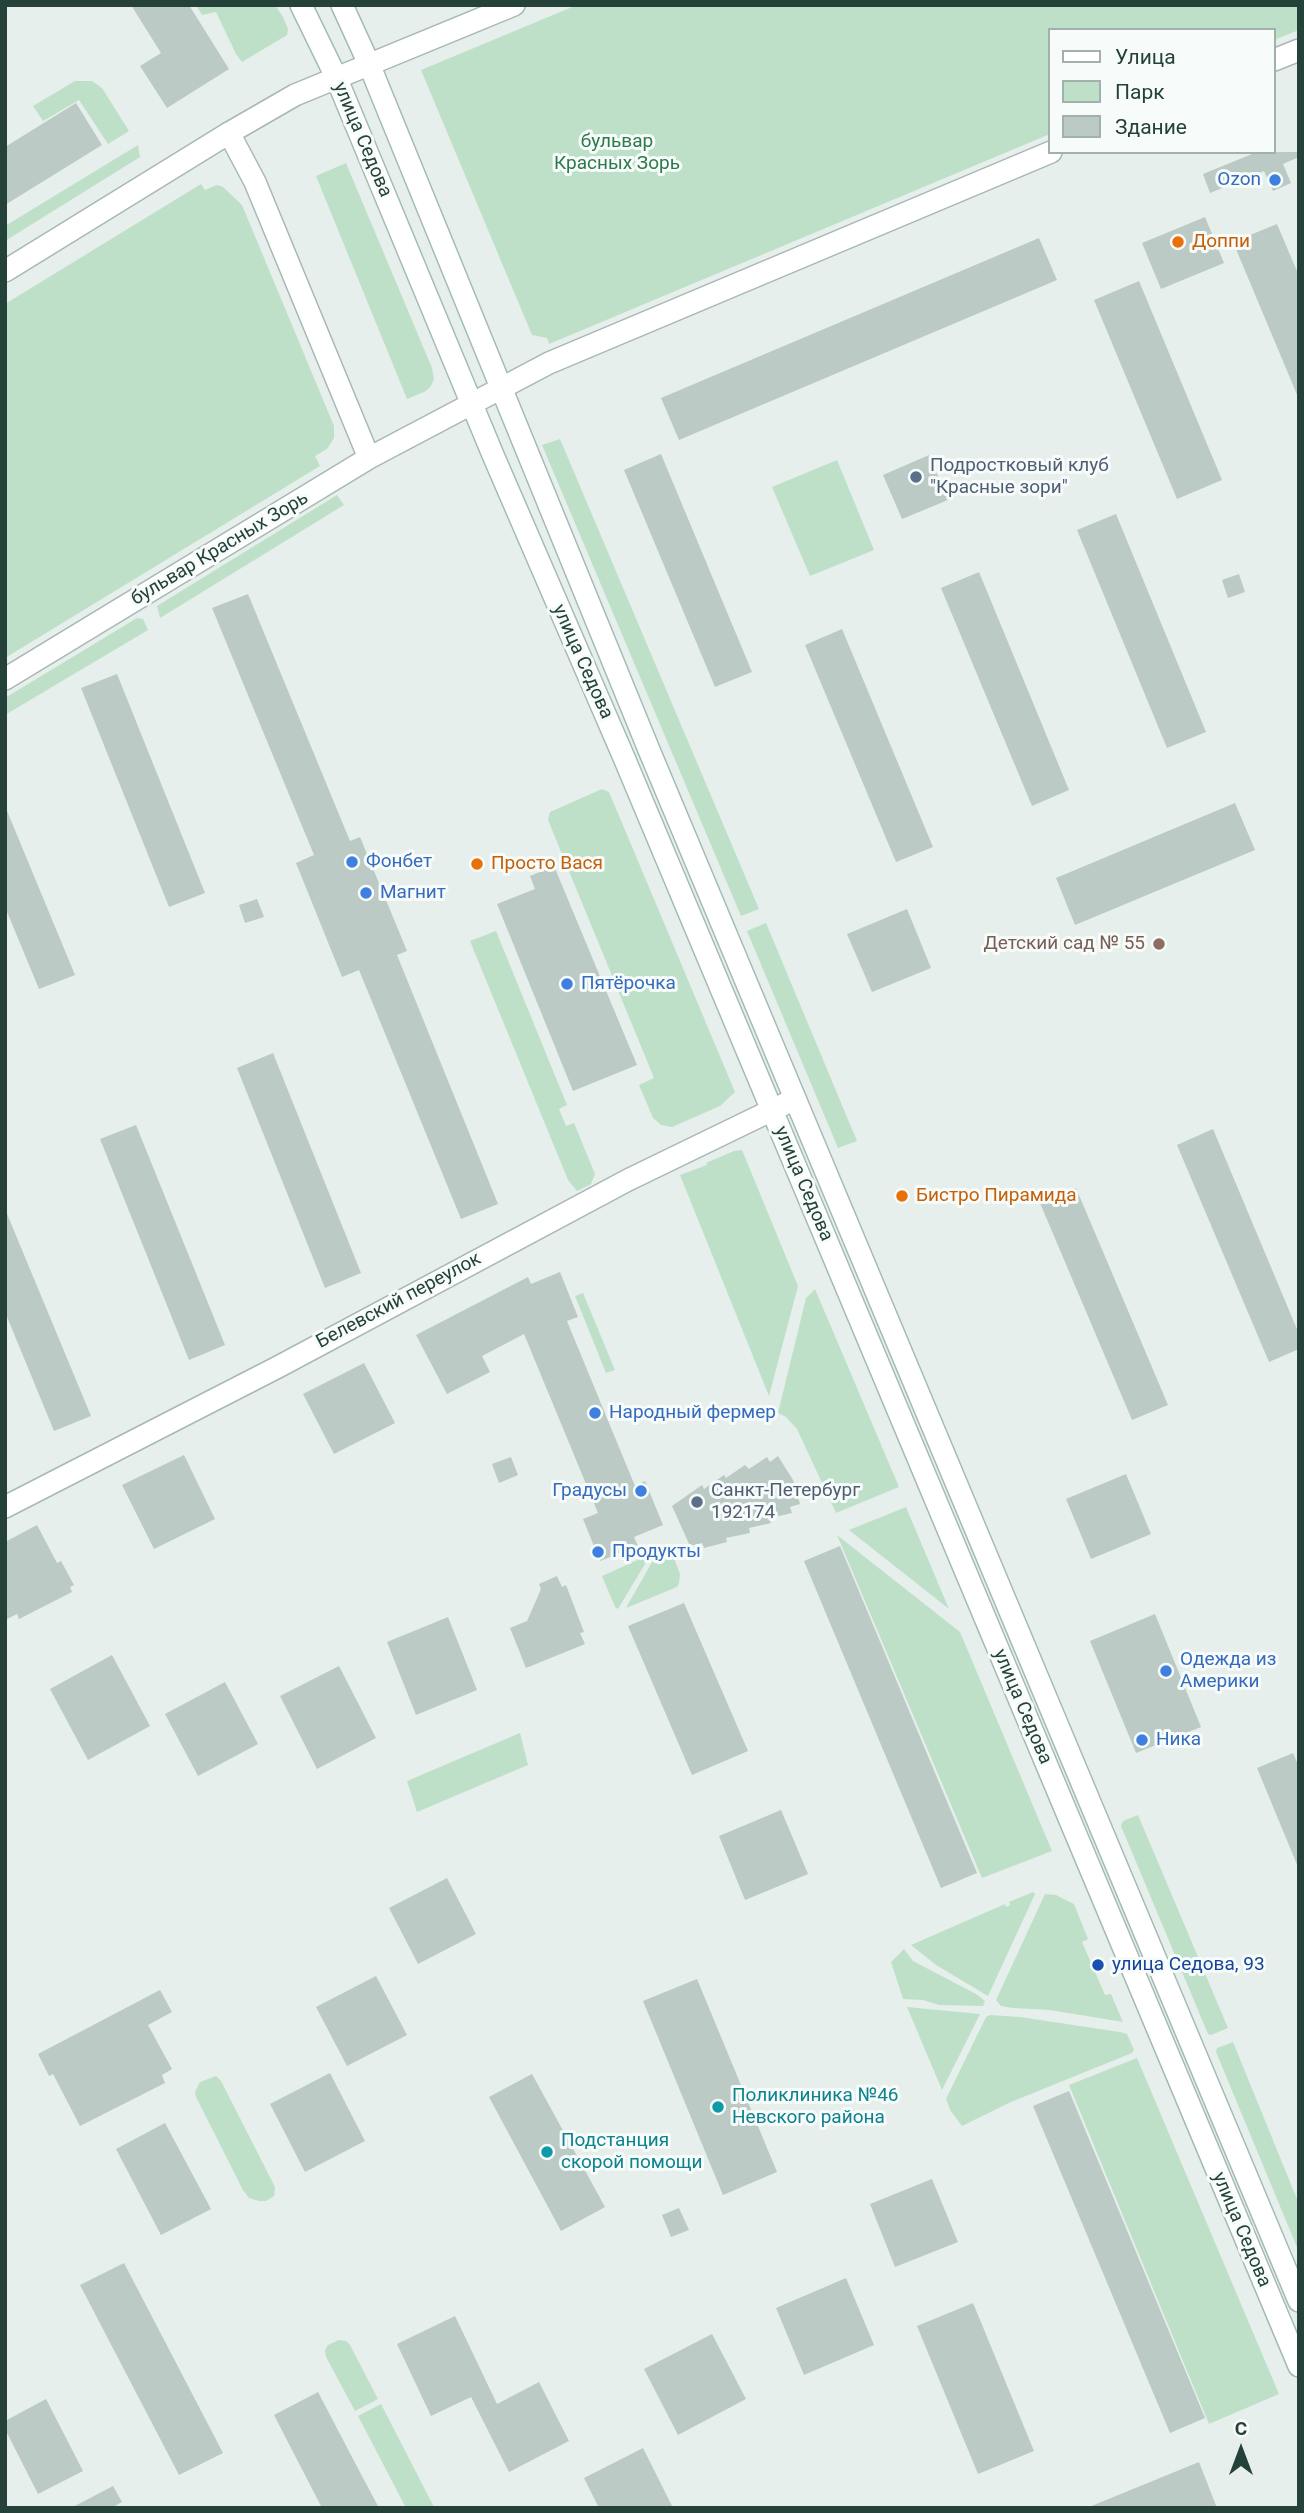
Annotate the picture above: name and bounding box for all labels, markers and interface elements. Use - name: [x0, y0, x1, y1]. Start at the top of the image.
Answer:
- legend: [1048, 28, 1276, 154]
- text: Улица: [1115, 45, 1176, 69]
- street label: улица Седова: [328, 79, 396, 201]
- text: Парк: [1115, 80, 1165, 104]
- text: Здание: [1115, 115, 1187, 139]
- park label: бульвар Красных Зорь: [554, 131, 680, 175]
- place label: Ozon: [1217, 169, 1261, 191]
- marker: Ozon: [1267, 172, 1283, 188]
- place label: Доппи: [1192, 231, 1250, 253]
- marker: Доппи: [1170, 234, 1186, 250]
- place label: Подростковый клуб "Красные зори": [930, 455, 1109, 499]
- marker: Подростковый клуб "Красные зори": [908, 469, 924, 485]
- street label: бульвар Красных Зорь: [127, 487, 313, 611]
- street label: улица Седова: [547, 601, 617, 723]
- place label: Фонбет: [366, 851, 432, 873]
- place label: Просто Вася: [491, 853, 603, 875]
- marker: Фонбет: [344, 854, 360, 870]
- marker: Просто Вася: [469, 856, 485, 872]
- place label: Магнит: [380, 882, 446, 904]
- marker: Магнит: [358, 885, 374, 901]
- place label: Детский сад № 55: [983, 933, 1145, 955]
- marker: Детский сад № 55: [1151, 936, 1167, 952]
- place label: Пятёрочка: [581, 973, 676, 995]
- marker: Пятёрочка: [559, 976, 575, 992]
- street label: улица Седова: [769, 1123, 837, 1245]
- place label: Бистро Пирамида: [916, 1185, 1077, 1207]
- marker: Бистро Пирамида: [894, 1188, 910, 1204]
- street label: Белевский переулок: [313, 1248, 485, 1354]
- place label: Народный фермер: [609, 1402, 776, 1424]
- marker: Народный фермер: [587, 1405, 603, 1421]
- place label: Градусы: [552, 1480, 627, 1502]
- place label: Санкт-Петербург 192174: [711, 1480, 860, 1524]
- marker: Градусы: [633, 1483, 649, 1499]
- marker: Санкт-Петербург 192174: [689, 1494, 705, 1510]
- place label: Продукты: [612, 1541, 701, 1563]
- marker: Продукты: [590, 1544, 606, 1560]
- street label: улица Седова: [988, 1646, 1056, 1768]
- place label: Одежда из Америки: [1180, 1649, 1276, 1693]
- marker: Одежда из Америки: [1158, 1663, 1174, 1679]
- place label: Ника: [1156, 1729, 1201, 1751]
- marker: Ника: [1134, 1732, 1150, 1748]
- place label: улица Седова, 93: [1112, 1954, 1265, 1976]
- marker: улица Седова, 93: [1090, 1957, 1106, 1973]
- place label: Поликлиника №46 Невского района: [732, 2085, 899, 2129]
- marker: Поликлиника №46 Невского района: [710, 2099, 726, 2115]
- place label: Подстанция скорой помощи: [561, 2130, 702, 2174]
- marker: Подстанция скорой помощи: [539, 2144, 555, 2160]
- street label: улица Седова: [1207, 2169, 1275, 2291]
- north arrow: [1206, 2415, 1276, 2485]
- text: С: [1235, 2417, 1247, 2440]

